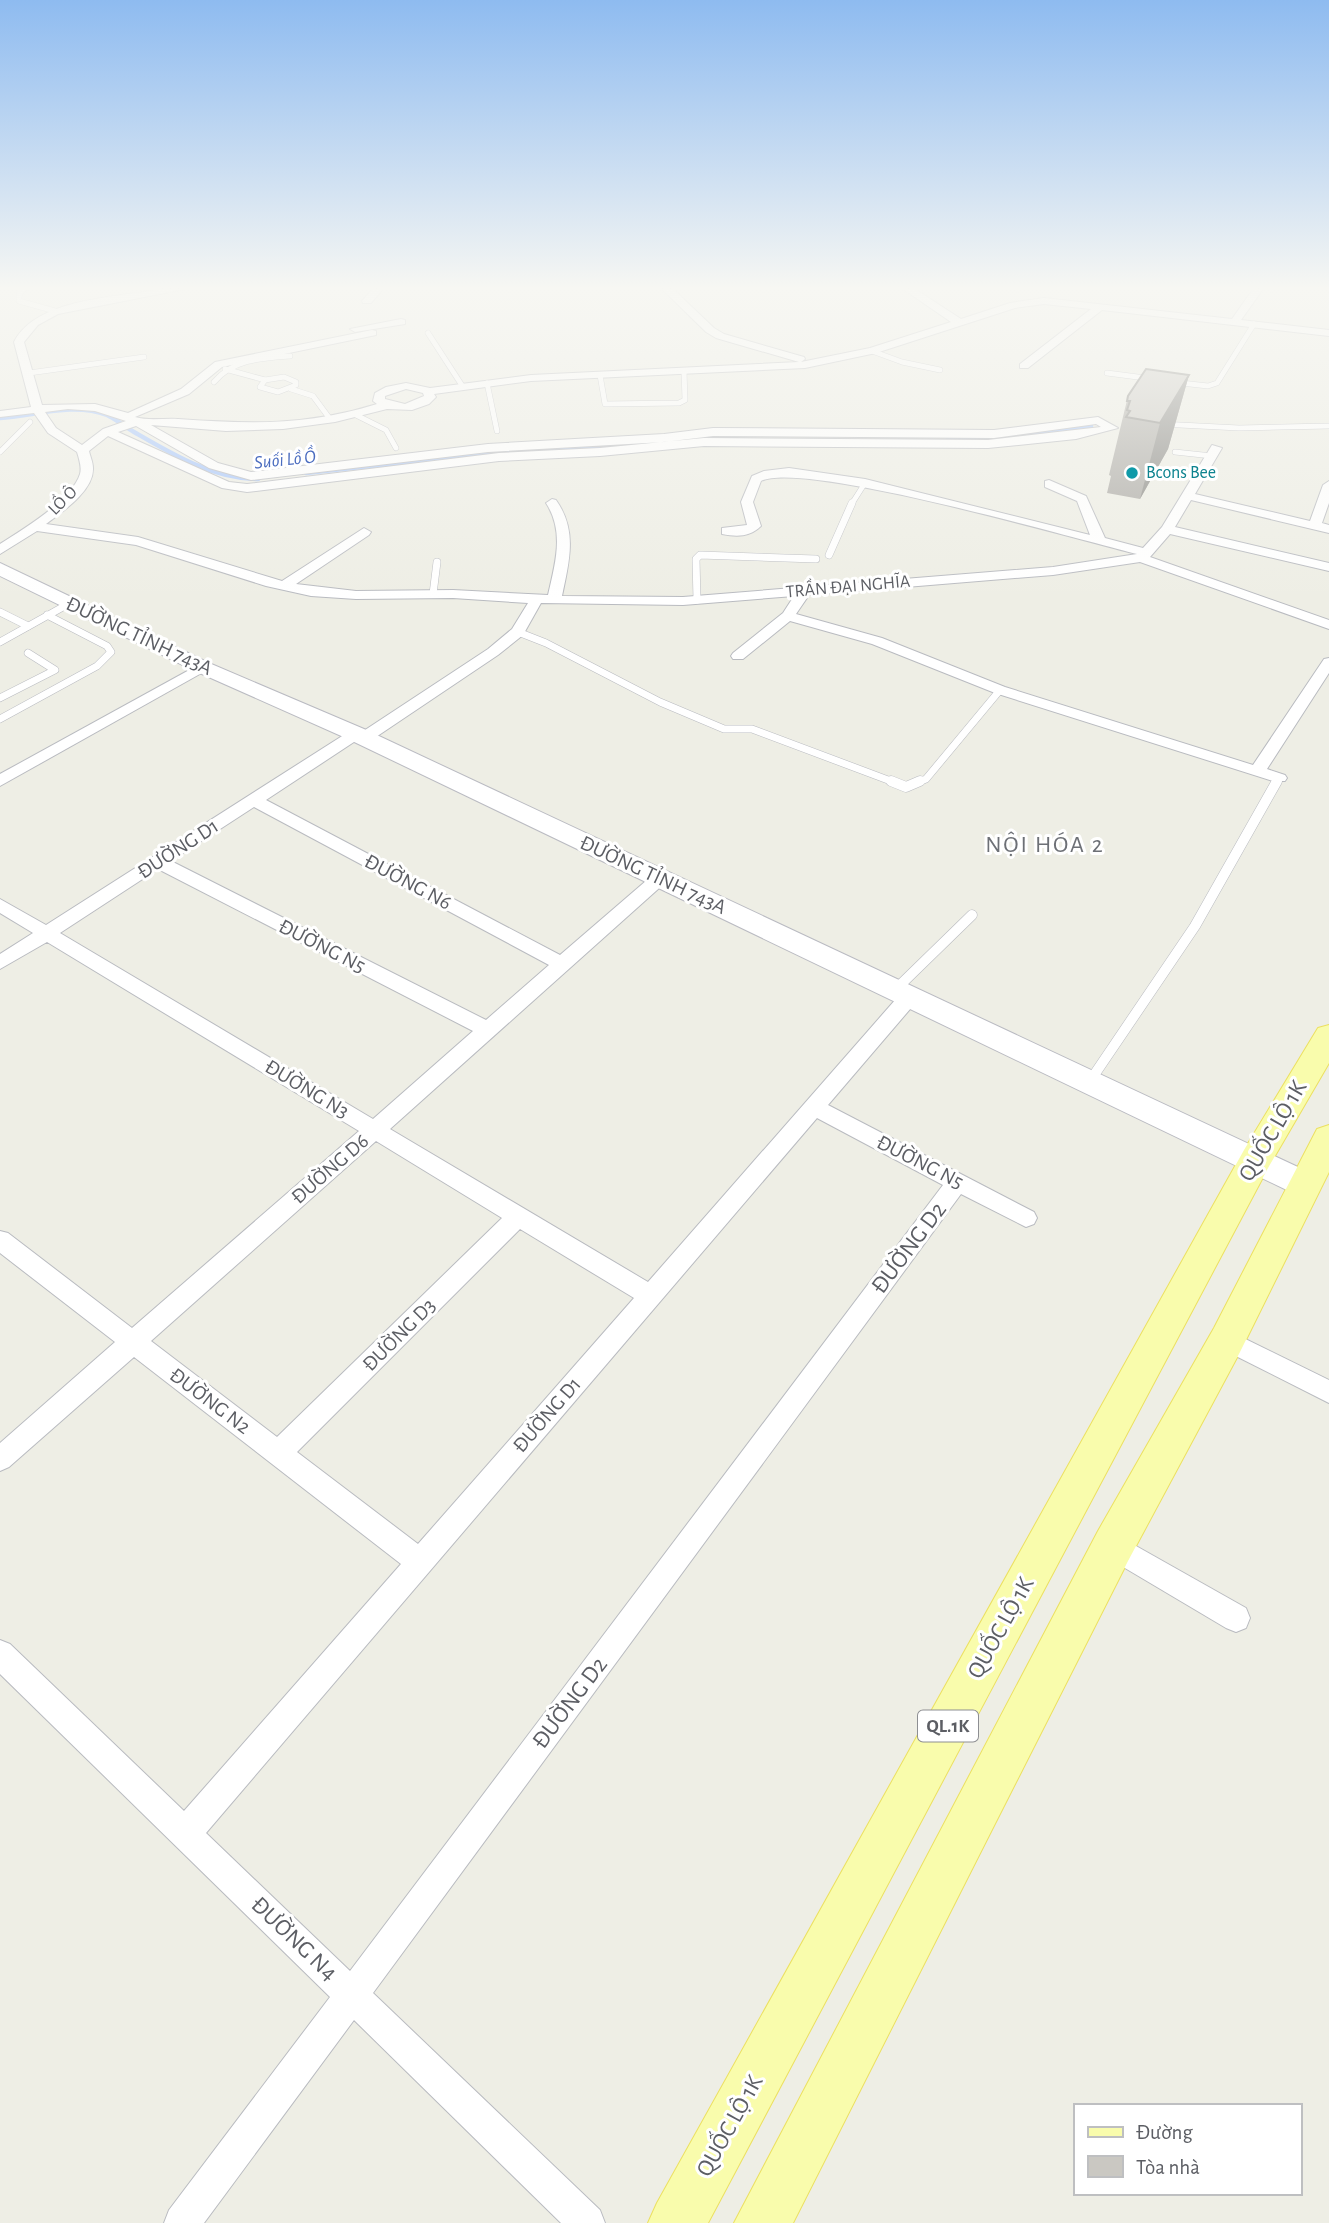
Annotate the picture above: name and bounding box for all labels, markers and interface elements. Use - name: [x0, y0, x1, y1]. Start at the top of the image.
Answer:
- water label: Suối Lồ Ồ: [253, 443, 317, 473]
- place label: Bcons Bee: [1146, 464, 1216, 482]
- marker: Bcons Bee: [1124, 465, 1140, 481]
- street label: LỒ Ô: [42, 480, 81, 519]
- street label: TRẦN ĐẠI NGHĨA: [785, 568, 912, 601]
- street label: ĐƯỜNG TỈNH 743A: [63, 591, 216, 679]
- street label: ĐƯỜNG D1: [133, 813, 222, 883]
- street label: ĐƯỜNG TỈNH 743A: [577, 830, 730, 918]
- district label: NỘI HÓA 2: [985, 831, 1105, 857]
- street label: ĐƯỜNG N6: [361, 849, 456, 914]
- street label: ĐƯỜNG N5: [275, 913, 370, 977]
- street label: ĐƯỜNG N3: [261, 1054, 354, 1122]
- street label: QUỐC LỘ 1K: [1231, 1074, 1312, 1185]
- street label: ĐƯỜNG D6: [286, 1129, 373, 1208]
- street label: ĐƯỜNG N5: [873, 1129, 968, 1193]
- street label: ĐƯỜNG D2: [865, 1196, 951, 1298]
- street label: ĐƯỜNG D3: [357, 1293, 439, 1375]
- street label: ĐƯỜNG N2: [166, 1362, 255, 1438]
- street label: ĐƯỜNG D1: [507, 1372, 585, 1457]
- street label: QUỐC LỘ 1K: [960, 1571, 1039, 1683]
- street label: ĐƯỜNG D2: [526, 1651, 612, 1753]
- road number: QL.1K: [918, 1710, 978, 1742]
- street label: ĐƯỜNG N4: [246, 1891, 343, 1986]
- street label: QUỐC LỘ 1K: [689, 2069, 768, 2181]
- legend: [1074, 2104, 1301, 2195]
- text: Đường: [1136, 2122, 1193, 2143]
- text: Tòa nhà: [1136, 2157, 1200, 2178]

